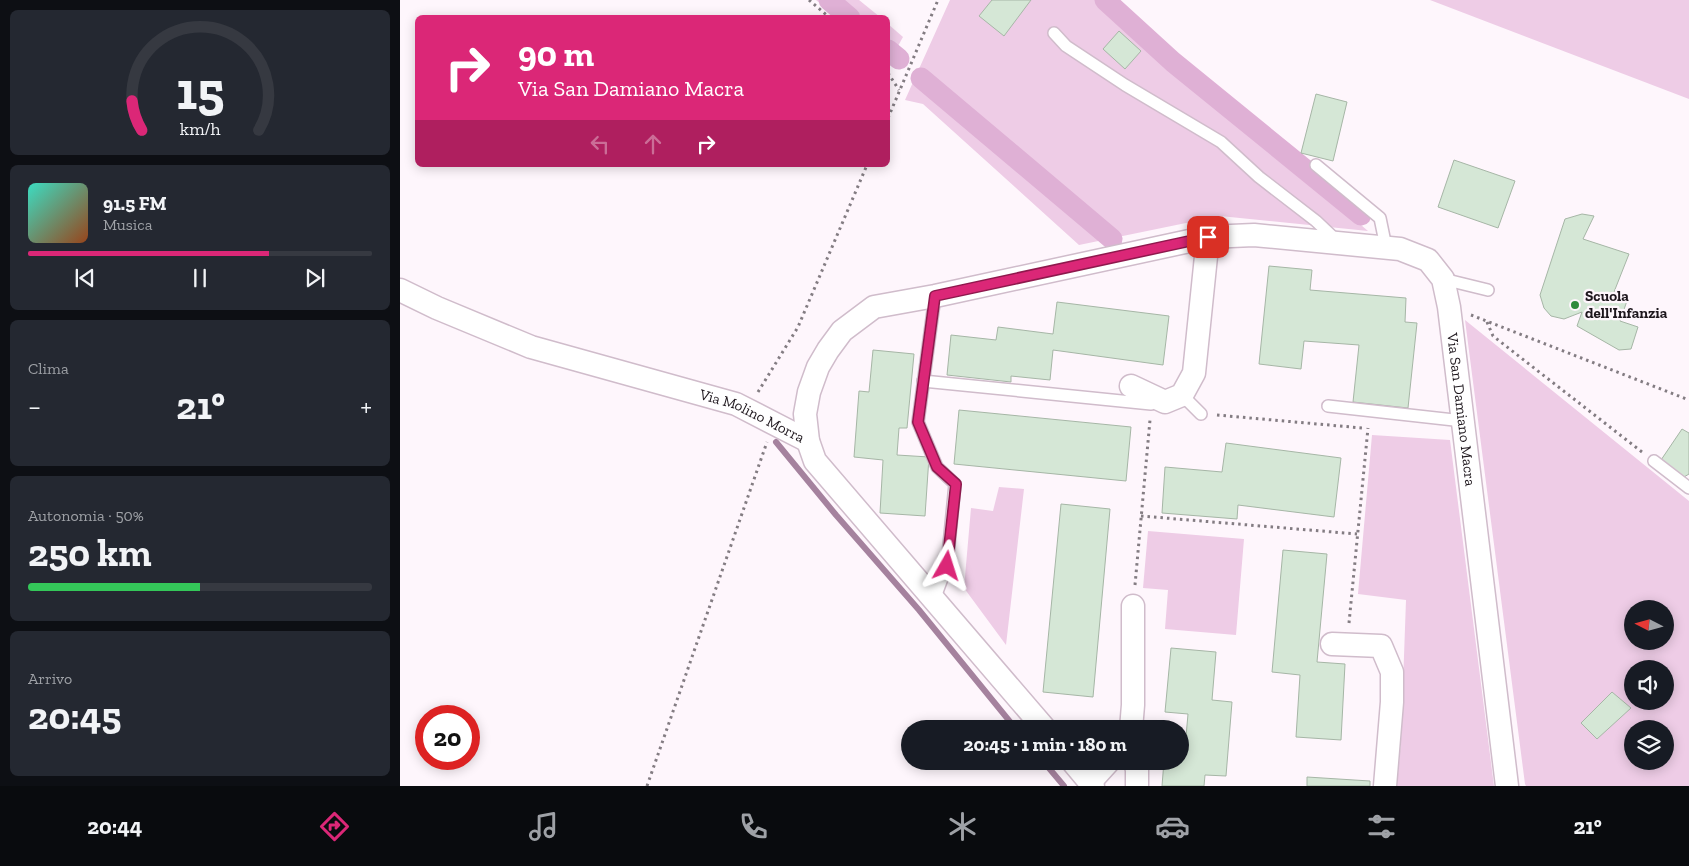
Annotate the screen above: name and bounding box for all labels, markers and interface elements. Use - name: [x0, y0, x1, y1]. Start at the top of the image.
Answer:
- text: 90 m: [518, 33, 594, 75]
- icon: right: [435, 35, 500, 100]
- text: 15: [176, 60, 224, 122]
- text: Via San Damiano Macra: [518, 75, 744, 102]
- text: km/h: [180, 118, 220, 140]
- icon: left: [586, 130, 614, 158]
- icon: ahead: [639, 130, 667, 158]
- icon: right: [692, 130, 720, 158]
- text: 91.5 FM: [103, 192, 167, 215]
- text: Musica: [103, 215, 152, 234]
- pin: [1187, 216, 1229, 258]
- icon: arrive: [1194, 223, 1222, 251]
- icon: previous: [71, 264, 99, 292]
- icon: pause: [186, 264, 214, 292]
- icon: next: [301, 264, 329, 292]
- place label: Scuola dell'Infanzia: [1585, 287, 1668, 322]
- marker: Scuola dell'Infanzia: [1569, 299, 1581, 311]
- street label: Via San Damiano Macra: [1443, 331, 1480, 487]
- text: Clima: [28, 359, 69, 378]
- text: 21°: [176, 383, 225, 429]
- street label: Via Molino Morra: [697, 385, 808, 447]
- text: −: [28, 390, 41, 423]
- text: +: [360, 390, 372, 423]
- text: Autonomia · 50%: [28, 506, 144, 525]
- text: 250 km: [28, 530, 152, 576]
- position arrow: [920, 539, 972, 591]
- north arrow: [1624, 600, 1674, 650]
- map controls: [1624, 600, 1674, 770]
- button: sound: [1624, 660, 1674, 710]
- text: Arrivo: [28, 669, 72, 688]
- text: 20:45: [28, 693, 121, 739]
- speed limit sign: 20: [415, 705, 480, 770]
- button: layers: [1624, 720, 1674, 770]
- text: 20:45 · 1 min · 180 m: [963, 733, 1127, 756]
- icon: directions: [317, 809, 352, 844]
- icon: music: [526, 809, 561, 844]
- icon: phone: [736, 809, 771, 844]
- icon: climate: [945, 809, 980, 844]
- icon: car: [1155, 809, 1190, 844]
- icon: filters: [1364, 809, 1399, 844]
- text: 20:44: [87, 813, 142, 840]
- text: 21°: [1573, 813, 1602, 840]

